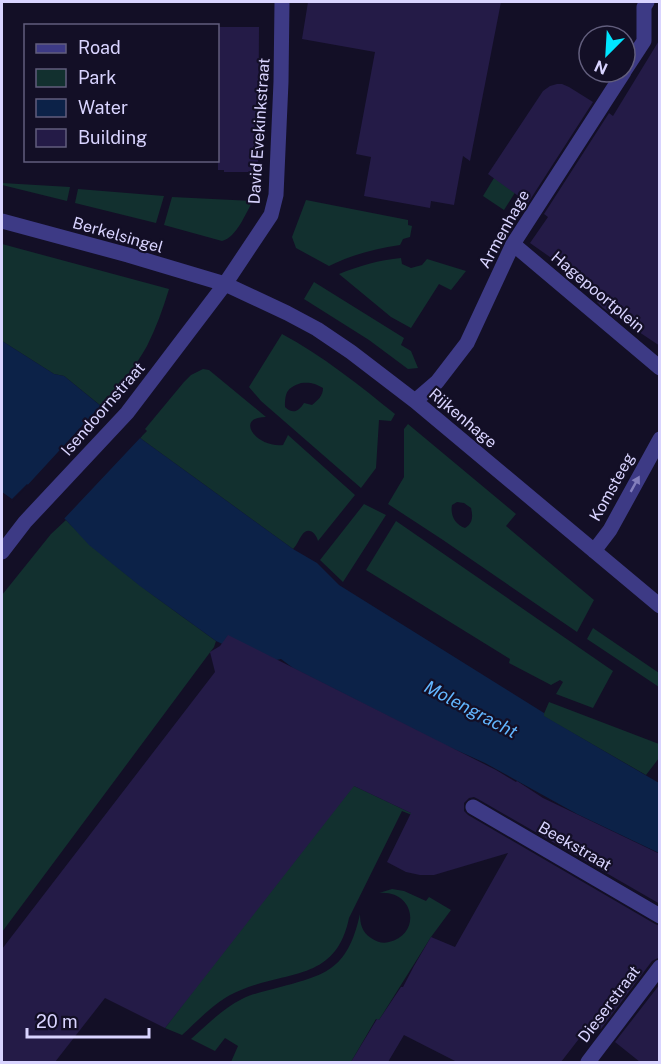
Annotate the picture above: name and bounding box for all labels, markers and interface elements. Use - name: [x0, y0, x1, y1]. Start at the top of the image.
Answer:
- legend: [24, 24, 219, 162]
- north arrow: [577, 24, 637, 84]
- text: Road: [78, 37, 121, 58]
- text: N: [592, 56, 611, 78]
- street label: David Evekinkstraat: [244, 57, 274, 205]
- text: Park: [78, 67, 116, 88]
- text: Water: [78, 97, 128, 118]
- text: Building: [78, 127, 147, 148]
- street label: Armenhage: [475, 187, 533, 271]
- street label: Berkelsingel: [70, 213, 166, 257]
- street label: Hagepoortplein: [547, 247, 649, 337]
- street label: Isendoornstraat: [57, 358, 149, 460]
- street label: Rijkenhage: [425, 384, 501, 452]
- street label: Komsteeg: [585, 449, 639, 525]
- one-way arrow: [630, 475, 640, 492]
- water label: Molengracht: [421, 676, 521, 742]
- street label: Beekstraat: [535, 817, 615, 875]
- street label: Dieserstraat: [574, 962, 644, 1046]
- scale bar: [27, 1001, 148, 1039]
- text: 20 m: [36, 1011, 78, 1032]

